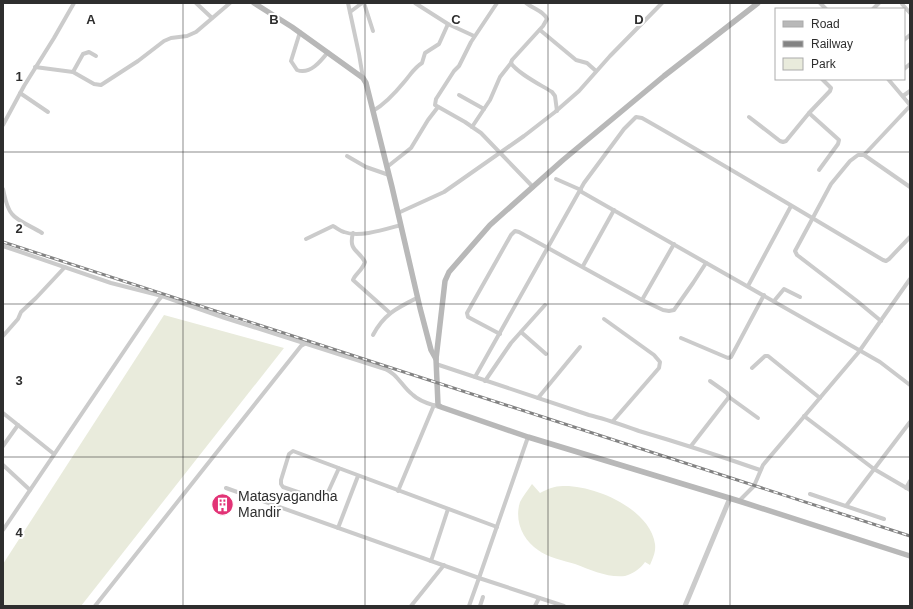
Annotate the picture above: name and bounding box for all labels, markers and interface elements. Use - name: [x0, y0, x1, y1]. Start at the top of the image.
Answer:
- legend: [775, 8, 905, 80]
- text: A: [86, 12, 96, 27]
- text: B: [269, 12, 279, 27]
- text: C: [451, 12, 461, 27]
- text: D: [634, 12, 644, 27]
- text: Road: [811, 17, 840, 31]
- text: Railway: [811, 37, 853, 51]
- text: Park: [811, 57, 837, 71]
- text: 1: [15, 69, 23, 84]
- text: 2: [15, 221, 23, 236]
- text: 3: [15, 373, 23, 388]
- place label: Matasyagandha Mandir: [238, 488, 338, 520]
- building icon: Matasyagandha Mandir: [209, 491, 235, 517]
- text: 4: [15, 525, 23, 540]

